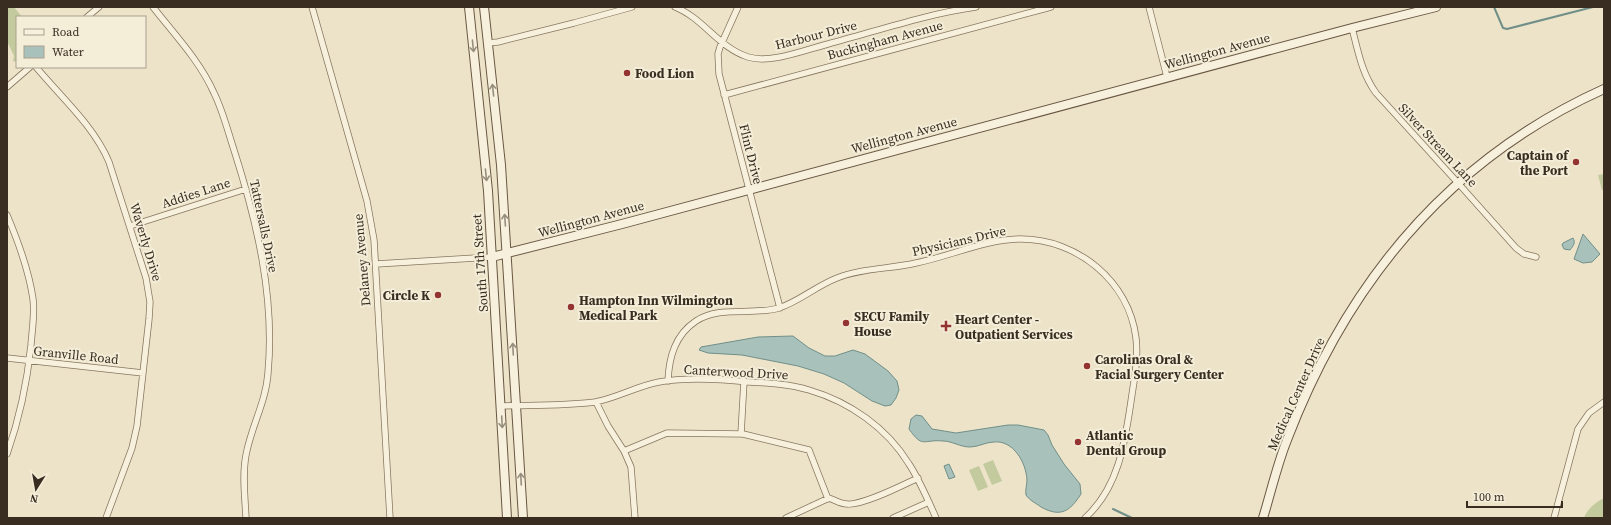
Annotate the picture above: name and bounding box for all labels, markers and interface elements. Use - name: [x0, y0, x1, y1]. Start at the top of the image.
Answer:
- legend: [16, 16, 146, 68]
- street label: Buckingham Avenue: [825, 16, 945, 64]
- street label: Harbour Drive: [773, 17, 859, 53]
- text: Road: [52, 24, 79, 40]
- street label: Wellington Avenue: [1162, 29, 1272, 73]
- one-way arrow: [469, 39, 477, 52]
- text: Water: [52, 44, 84, 60]
- place label: Food Lion: [635, 65, 694, 82]
- marker: Food Lion: [622, 68, 632, 78]
- one-way arrow: [489, 84, 497, 97]
- street label: Silver Stream Lane: [1395, 100, 1481, 191]
- street label: Wellington Avenue: [849, 113, 959, 157]
- street label: Flint Drive: [735, 122, 767, 186]
- place label: Captain of the Port: [1507, 147, 1569, 179]
- marker: Captain of the Port: [1571, 157, 1581, 167]
- one-way arrow: [482, 168, 490, 181]
- street label: Addies Lane: [160, 174, 233, 212]
- street label: Tattersalls Drive: [246, 178, 282, 274]
- street label: Wellington Avenue: [536, 197, 646, 241]
- street label: Waverly Drive: [126, 201, 166, 284]
- street label: Delaney Avenue: [349, 213, 375, 307]
- street label: South 17th Street: [468, 213, 492, 312]
- one-way arrow: [502, 214, 509, 227]
- street label: Physicians Drive: [910, 222, 1008, 260]
- place label: Circle K: [383, 287, 430, 304]
- marker: Circle K: [433, 290, 443, 300]
- place label: Hampton Inn Wilmington Medical Park: [579, 292, 733, 324]
- marker: Hampton Inn Wilmington Medical Park: [566, 302, 576, 312]
- place label: SECU Family House: [854, 308, 929, 340]
- place label: Heart Center - Outpatient Services: [955, 311, 1073, 343]
- marker: SECU Family House: [841, 318, 851, 328]
- marker: Heart Center - Outpatient Services: [940, 320, 952, 332]
- street label: Medical Center Drive: [1263, 334, 1329, 453]
- street label: Granville Road: [33, 342, 120, 368]
- one-way arrow: [510, 343, 517, 356]
- place label: Carolinas Oral & Facial Surgery Center: [1095, 351, 1225, 383]
- street label: Canterwood Drive: [683, 361, 789, 383]
- marker: Carolinas Oral & Facial Surgery Center: [1082, 361, 1092, 371]
- one-way arrow: [498, 415, 506, 428]
- place label: Atlantic Dental Group: [1086, 427, 1166, 459]
- marker: Atlantic Dental Group: [1073, 437, 1083, 447]
- north arrow: [16, 469, 56, 509]
- one-way arrow: [517, 473, 524, 486]
- scale bar: [1467, 483, 1562, 509]
- text: 100 m: [1473, 489, 1505, 505]
- text: N: [29, 490, 40, 506]

